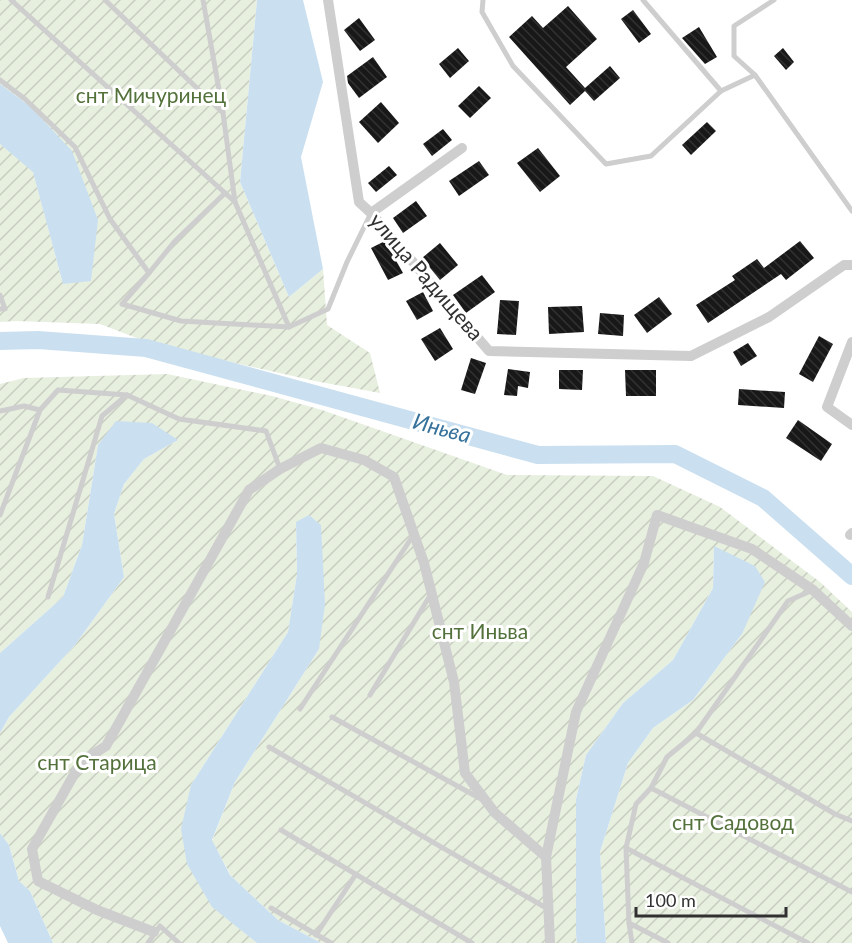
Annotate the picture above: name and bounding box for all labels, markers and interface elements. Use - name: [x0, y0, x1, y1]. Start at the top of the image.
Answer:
- park label: снт Мичуринец: [76, 82, 226, 107]
- street label: улица Радищева: [365, 207, 489, 345]
- water label: Иньва: [410, 407, 474, 448]
- park label: снт Иньва: [432, 618, 528, 643]
- park label: снт Старица: [37, 749, 157, 774]
- park label: снт Садовод: [672, 809, 794, 834]
- scale bar: [636, 880, 786, 918]
- text: 100 m: [645, 889, 696, 911]

